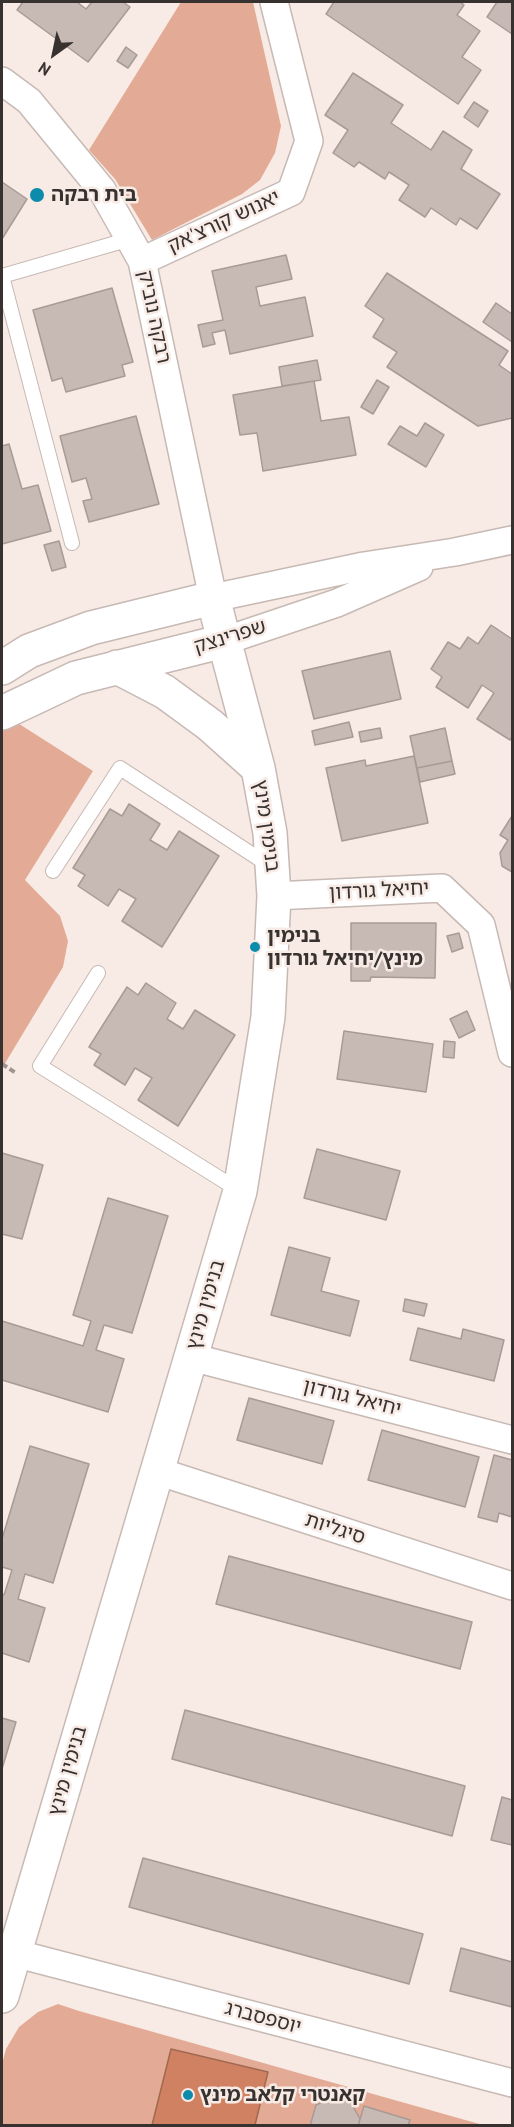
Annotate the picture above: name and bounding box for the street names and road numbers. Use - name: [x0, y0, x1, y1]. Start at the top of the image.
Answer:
- street label: יאנוש קורצ'אק: [164, 185, 284, 259]
- street label: רבקה נוביק: [132, 268, 176, 366]
- street label: שפרינצק: [191, 615, 269, 659]
- street label: בנימין מינץ: [248, 778, 284, 874]
- street label: יחיאל גורדון: [328, 876, 430, 906]
- street label: בנימין מינץ: [182, 1257, 230, 1353]
- street label: יחיאל גורדון: [300, 1374, 404, 1422]
- street label: סיגליות: [302, 1508, 368, 1550]
- street label: בנימין מינץ: [44, 1723, 92, 1819]
- street label: יוספסברג: [222, 1996, 304, 2040]

